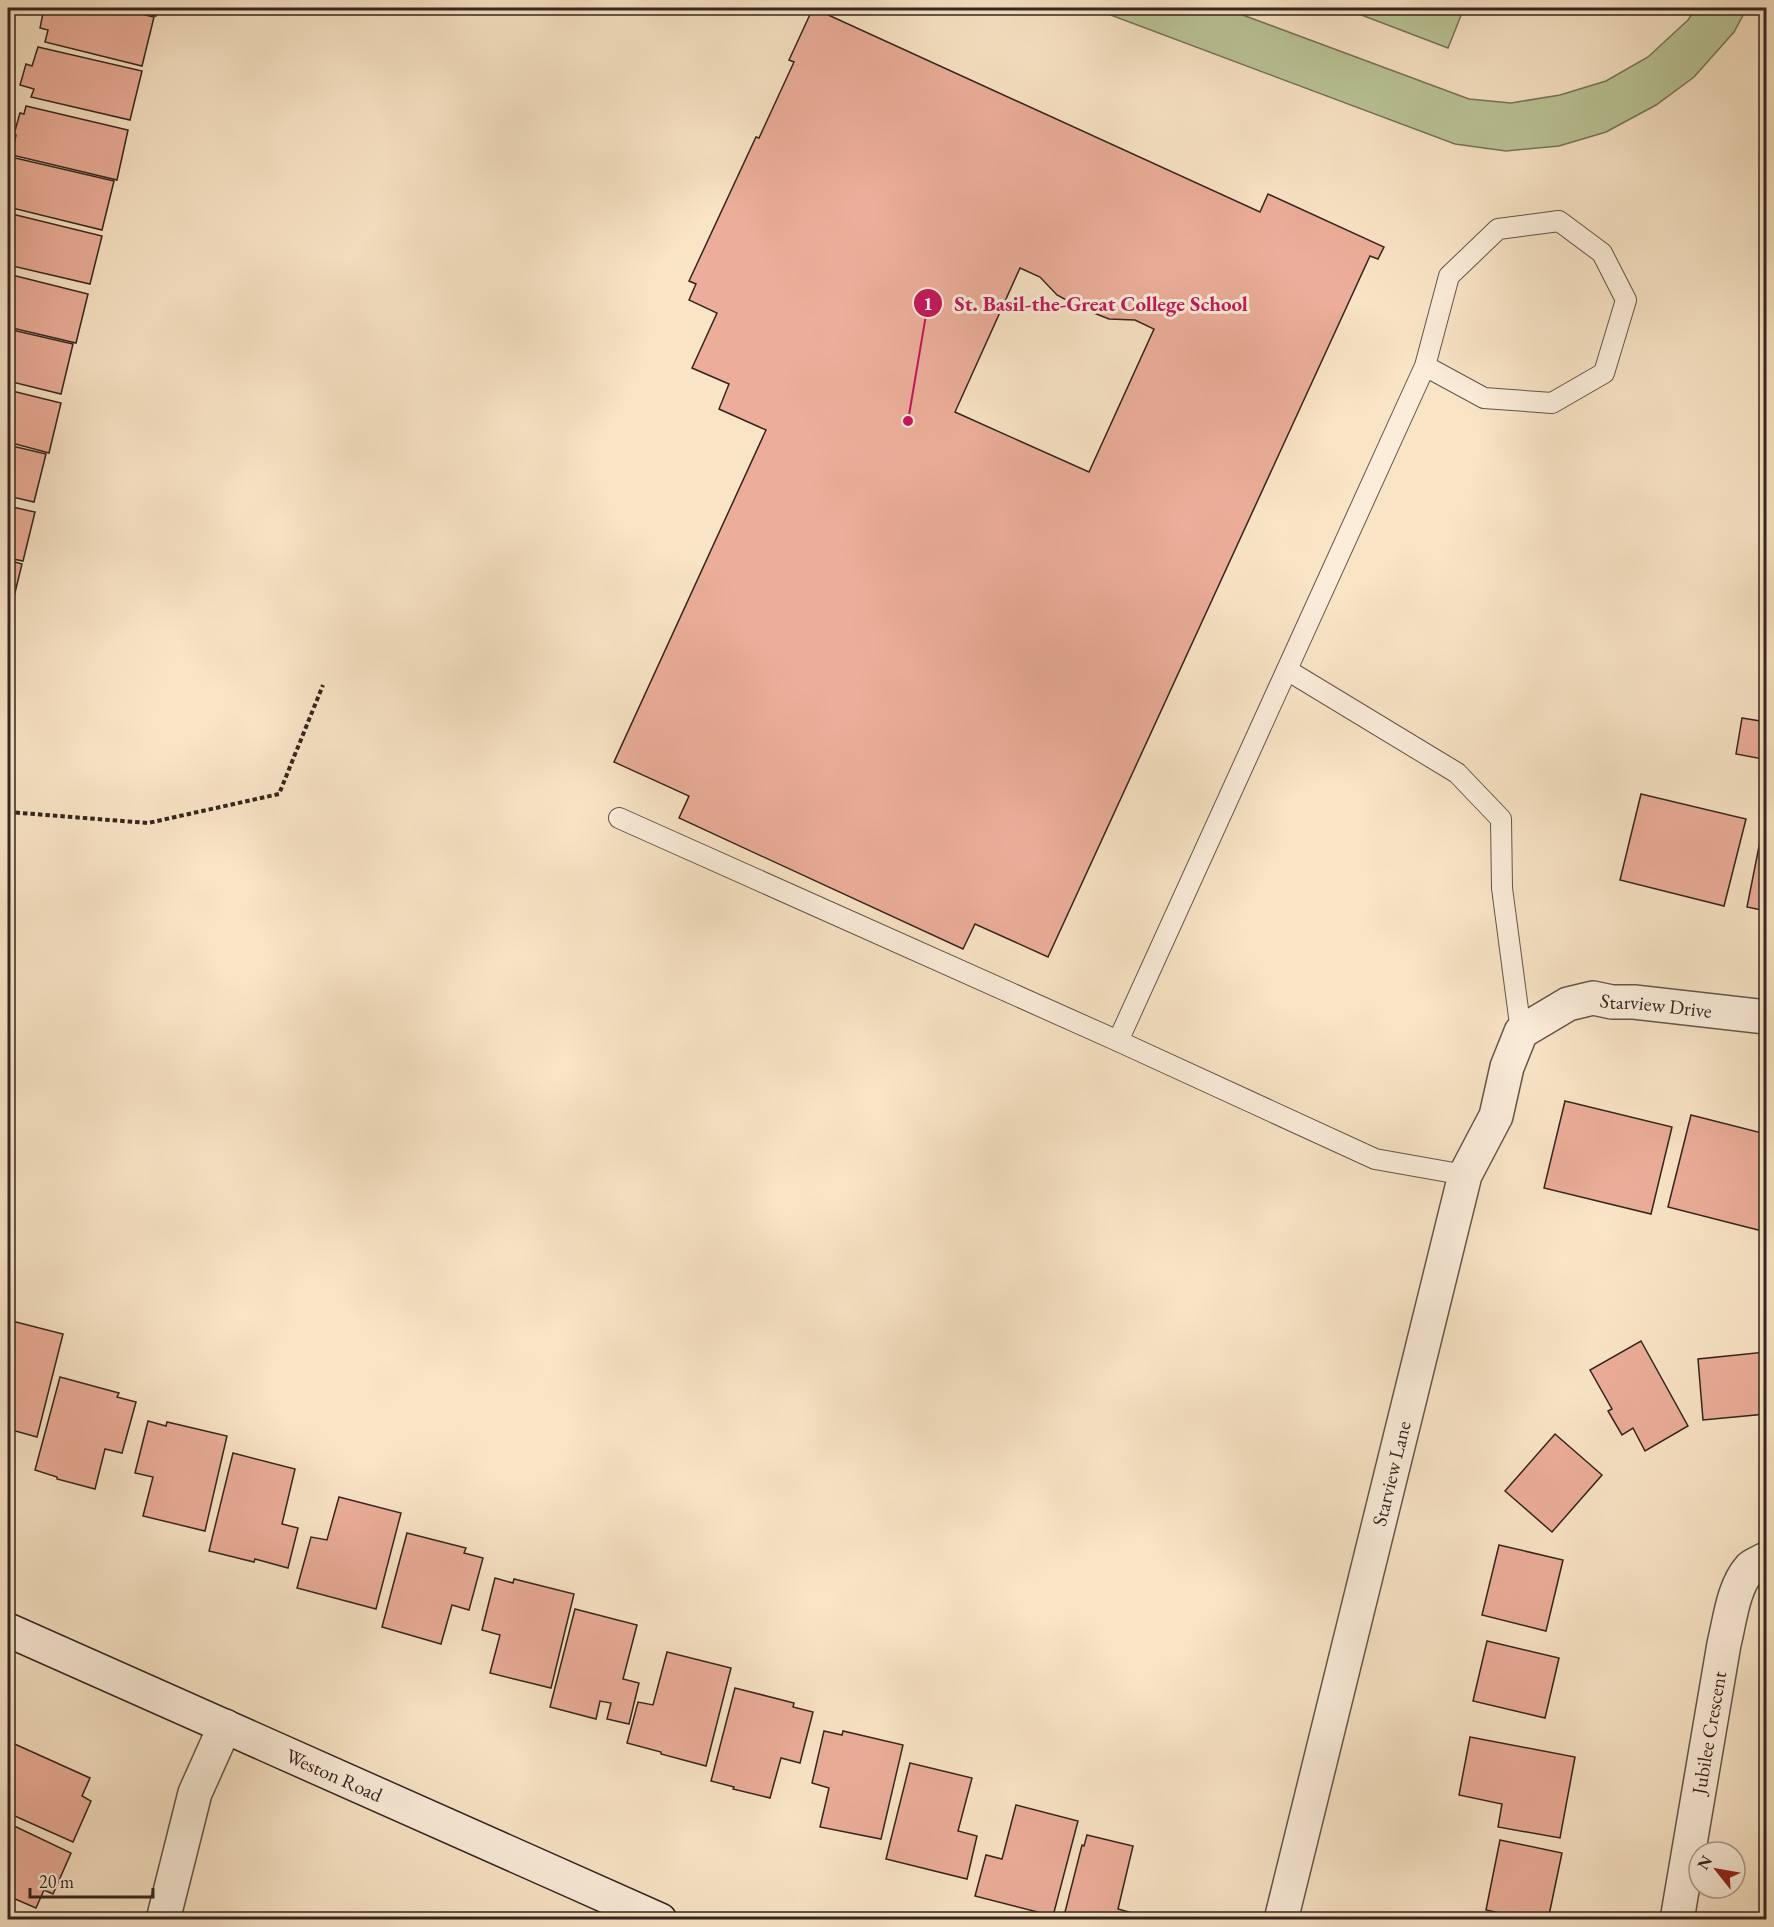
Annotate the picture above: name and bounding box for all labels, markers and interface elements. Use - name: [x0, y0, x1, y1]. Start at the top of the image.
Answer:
- callout: St. Basil-the-Great College School: [913, 284, 1260, 323]
- text: St. Basil-the-Great College School: [954, 290, 1248, 317]
- text: 1: [923, 292, 933, 315]
- street label: Starview Drive: [1598, 987, 1713, 1024]
- street label: Starview Lane: [1366, 1418, 1417, 1529]
- street label: Jubilee Crescent: [1685, 1668, 1732, 1798]
- street label: Weston Road: [282, 1742, 387, 1808]
- north arrow: [1687, 1840, 1747, 1900]
- text: N: [1692, 1852, 1717, 1873]
- scale bar: [30, 1861, 153, 1899]
- text: 20 m: [39, 1870, 74, 1893]

